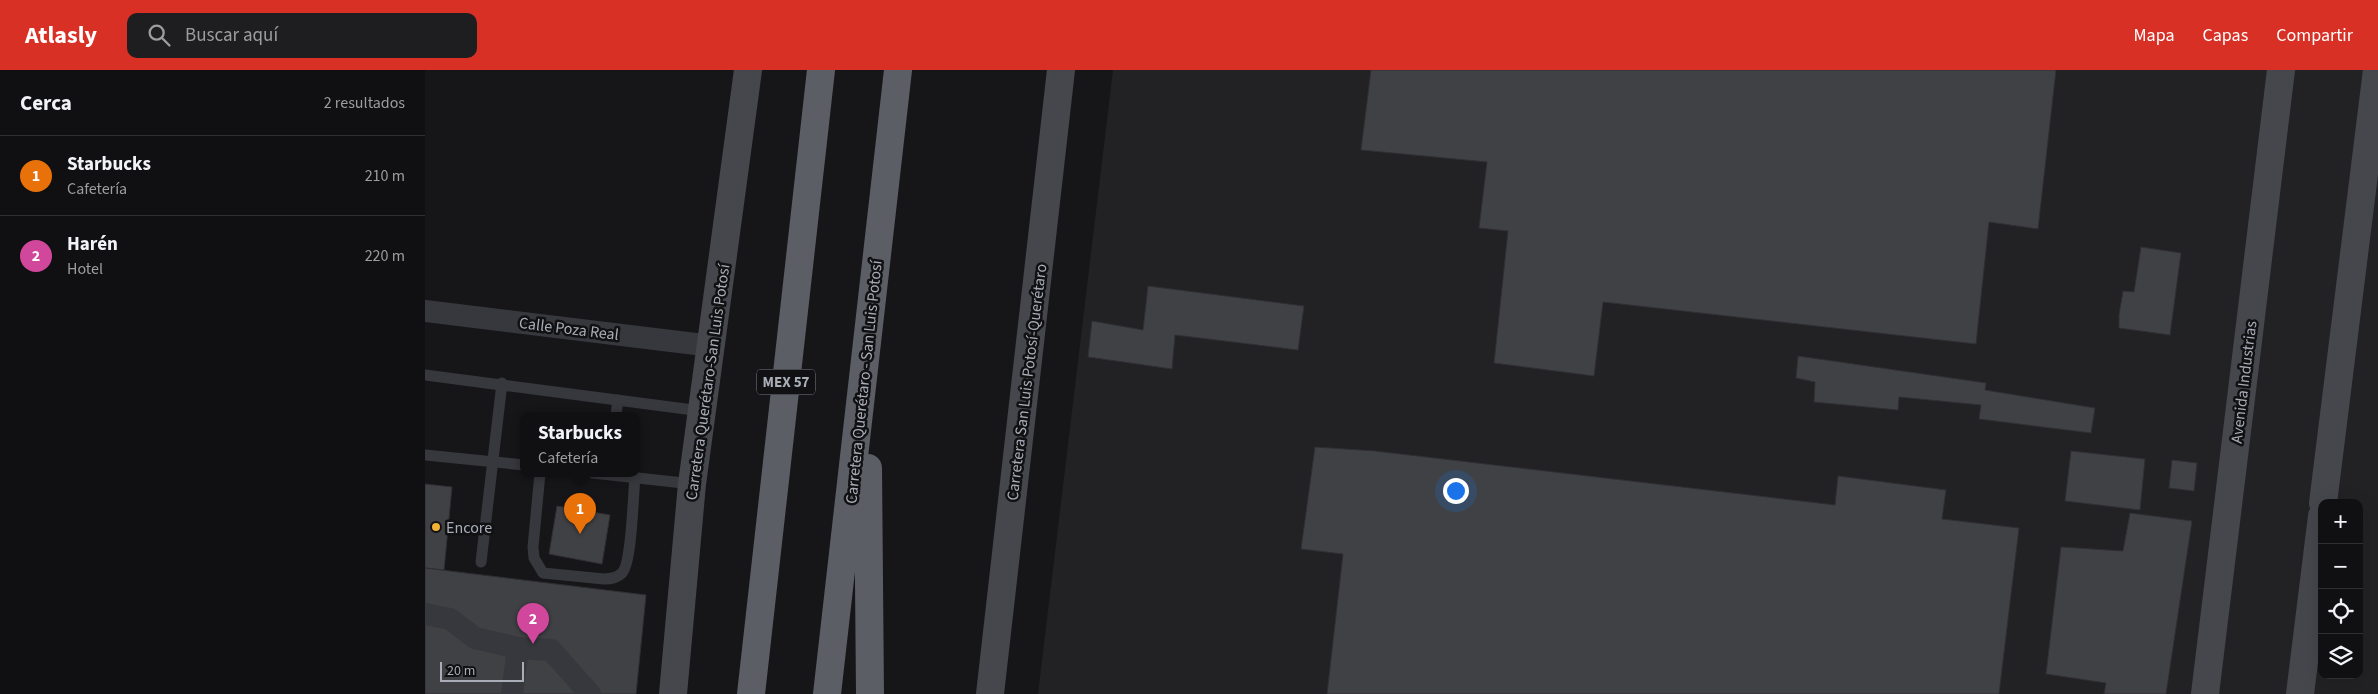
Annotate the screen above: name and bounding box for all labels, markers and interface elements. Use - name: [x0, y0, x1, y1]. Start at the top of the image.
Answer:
- search box: [127, 13, 477, 58]
- text: Atlasly: [25, 18, 97, 53]
- icon: search: [145, 21, 173, 49]
- text: Buscar aquí: [185, 22, 278, 49]
- text: Mapa: [2134, 23, 2175, 48]
- text: Capas: [2203, 23, 2248, 48]
- text: Compartir: [2276, 23, 2353, 48]
- text: Cerca: [20, 88, 72, 118]
- text: 2 resultados: [324, 92, 405, 114]
- text: Starbucks: [67, 151, 151, 178]
- text: 1: [32, 165, 40, 187]
- text: 210 m: [365, 165, 405, 187]
- text: Cafetería: [67, 178, 127, 200]
- text: Harén: [67, 231, 118, 258]
- text: 2: [32, 245, 40, 267]
- text: 220 m: [365, 245, 405, 267]
- text: Hotel: [67, 258, 103, 280]
- street label: Carretera Querétaro - San Luis Potosí: [840, 258, 888, 505]
- street label: Carretera Querétaro-San Luis Potosí: [681, 262, 736, 502]
- street label: Carretera San Luis Potosí-Querétaro: [1002, 262, 1052, 502]
- street label: Calle Poza Real: [518, 312, 620, 346]
- street label: Avenida Industrias: [2226, 319, 2262, 445]
- road number: MEX 57: [757, 370, 815, 394]
- popup: [520, 412, 640, 477]
- text: Starbucks: [538, 420, 622, 447]
- text: Cafetería: [538, 447, 598, 469]
- your location: [1443, 478, 1469, 504]
- pin: 1: [564, 493, 596, 534]
- map controls: [2318, 499, 2363, 679]
- button: +: [2318, 499, 2363, 544]
- place label: Encore: [446, 517, 492, 539]
- marker: Encore: [430, 521, 442, 533]
- button: −: [2318, 544, 2363, 589]
- button: locate: [2318, 589, 2363, 634]
- pin: 2: [517, 603, 549, 644]
- button: layers: [2318, 634, 2363, 679]
- scale bar: [440, 659, 524, 682]
- text: 20 m: [447, 661, 475, 681]

